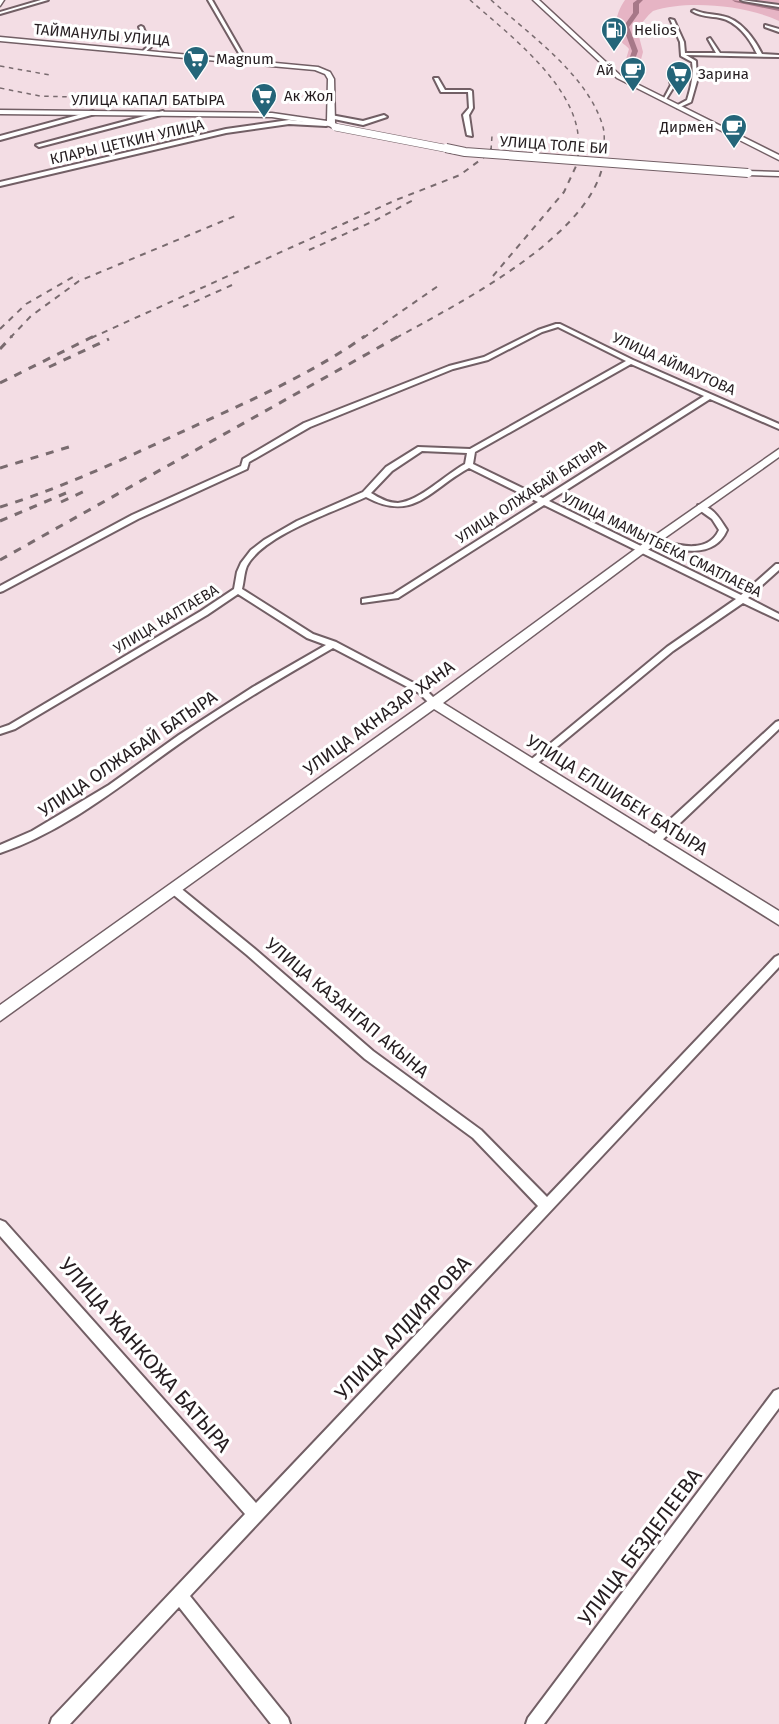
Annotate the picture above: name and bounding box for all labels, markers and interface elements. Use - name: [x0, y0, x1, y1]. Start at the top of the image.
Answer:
- fuel station icon: Helios: [599, 15, 629, 53]
- street label: ТАЙМАНУЛЫ УЛИЦА: [33, 20, 171, 50]
- place label: Helios: [634, 21, 677, 39]
- supermarket icon: Magnum: [181, 44, 211, 82]
- place label: Magnum: [216, 50, 274, 68]
- cafe icon: Ай: [618, 55, 648, 93]
- supermarket icon: Зарина: [664, 59, 694, 97]
- place label: Ай: [596, 61, 614, 79]
- place label: Зарина: [698, 65, 749, 83]
- supermarket icon: Ак Жол: [249, 81, 279, 119]
- place label: Ак Жол: [284, 87, 334, 105]
- street label: УЛИЦА КАПАЛ БАТЫРА: [71, 91, 225, 109]
- cafe icon: Дирмен: [719, 112, 749, 150]
- street label: КЛАРЫ ЦЕТКИН УЛИЦА: [48, 115, 206, 169]
- place label: Дирмен: [659, 118, 714, 136]
- street label: УЛИЦА ТОЛЕ БИ: [499, 132, 609, 158]
- street label: УЛИЦА АЙМАУТОВА: [610, 329, 739, 399]
- street label: УЛИЦА ОЛЖАБАЙ БАТЫРА: [453, 436, 610, 547]
- street label: УЛИЦА МАМЫТБЕКА СМАТЛАЕВА: [559, 489, 765, 601]
- street label: УЛИЦА КАЛТАЕВА: [110, 580, 222, 657]
- street label: УЛИЦА АКНАЗАР ХАНА: [299, 655, 459, 780]
- street label: УЛИЦА ОЛЖАБАЙ БАТЫРА: [35, 686, 222, 822]
- street label: УЛИЦА ЕЛШИБЕК БАТЫРА: [522, 730, 712, 860]
- street label: УЛИЦА КАЗАНГАП АКЫНА: [261, 933, 434, 1083]
- street label: УЛИЦА АЛДИЯРОВА: [329, 1250, 477, 1406]
- street label: УЛИЦА ЖАНКОЖА БАТЫРА: [53, 1252, 237, 1458]
- street label: УЛИЦА БЕЗДЕЛЕЕВА: [573, 1463, 707, 1631]

